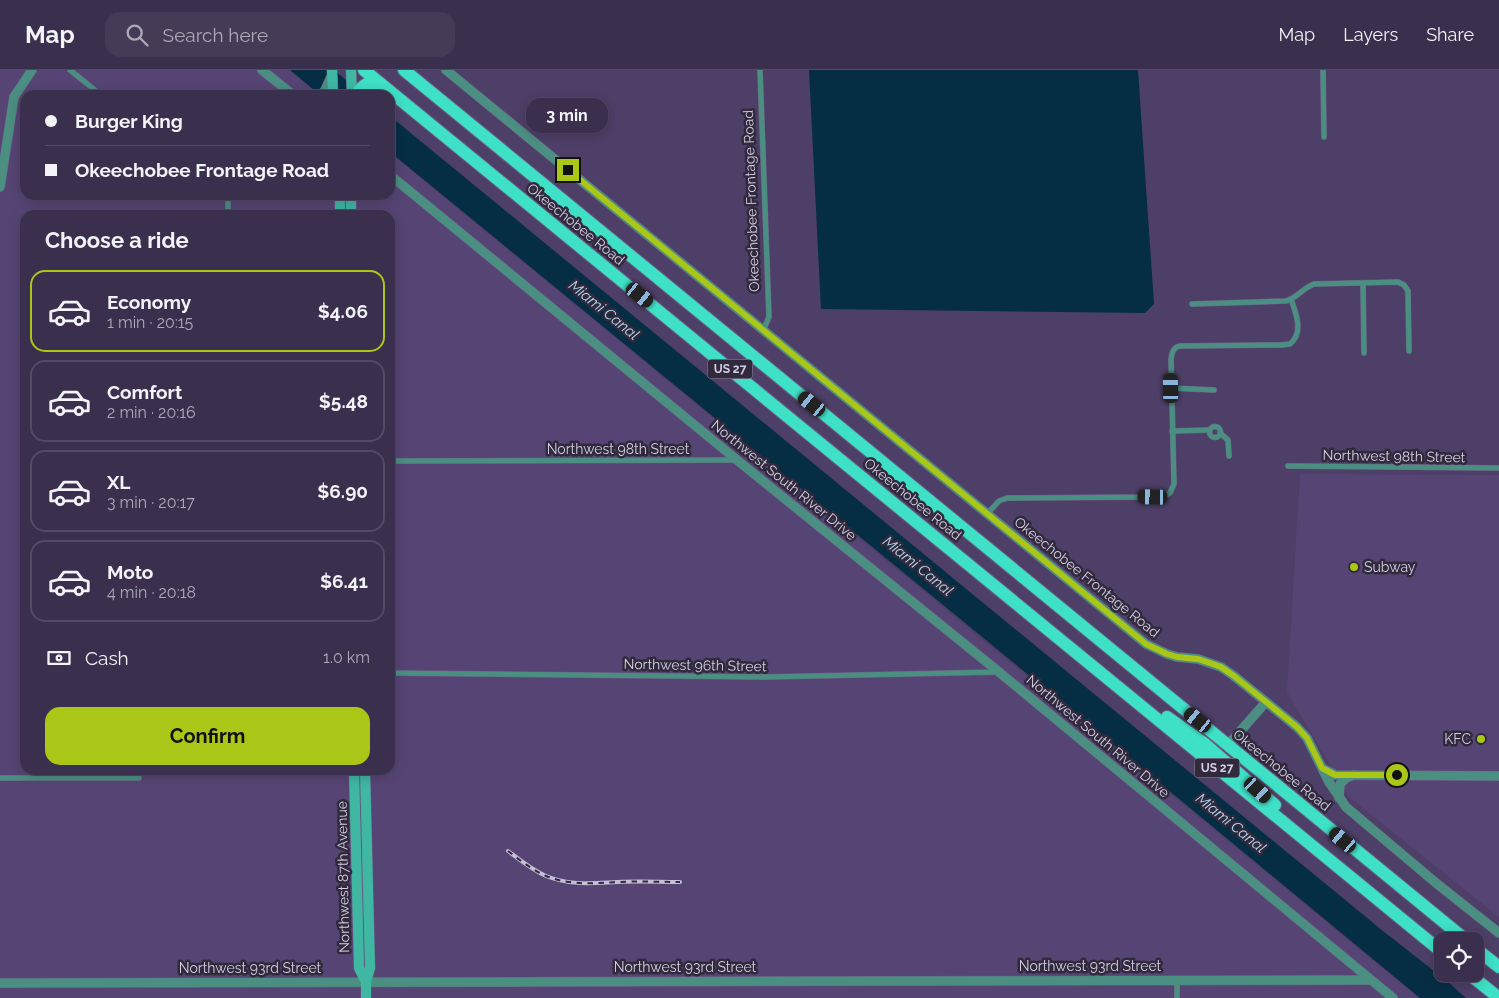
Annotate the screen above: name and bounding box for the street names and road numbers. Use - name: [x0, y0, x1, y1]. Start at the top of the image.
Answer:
- street label: Okeechobee Frontage Road: [740, 110, 762, 292]
- street label: Okeechobee Road: [524, 180, 628, 268]
- road number: US 27: [708, 360, 752, 378]
- street label: Northwest South River Drive: [708, 417, 860, 543]
- street label: Northwest 98th Street: [547, 441, 690, 457]
- street label: Northwest 98th Street: [1323, 447, 1466, 465]
- street label: Okeechobee Road: [861, 455, 965, 543]
- street label: Okeechobee Frontage Road: [1011, 514, 1163, 640]
- street label: Northwest 96th Street: [623, 656, 767, 674]
- street label: Northwest South River Drive: [1023, 671, 1173, 801]
- street label: Okeechobee Road: [1230, 726, 1334, 814]
- road number: US 27: [1194, 758, 1240, 778]
- street label: Northwest 87th Avenue: [334, 801, 352, 953]
- street label: Northwest 93rd Street: [1019, 958, 1162, 974]
- street label: Northwest 93rd Street: [614, 959, 757, 975]
- street label: Northwest 93rd Street: [179, 960, 322, 976]

